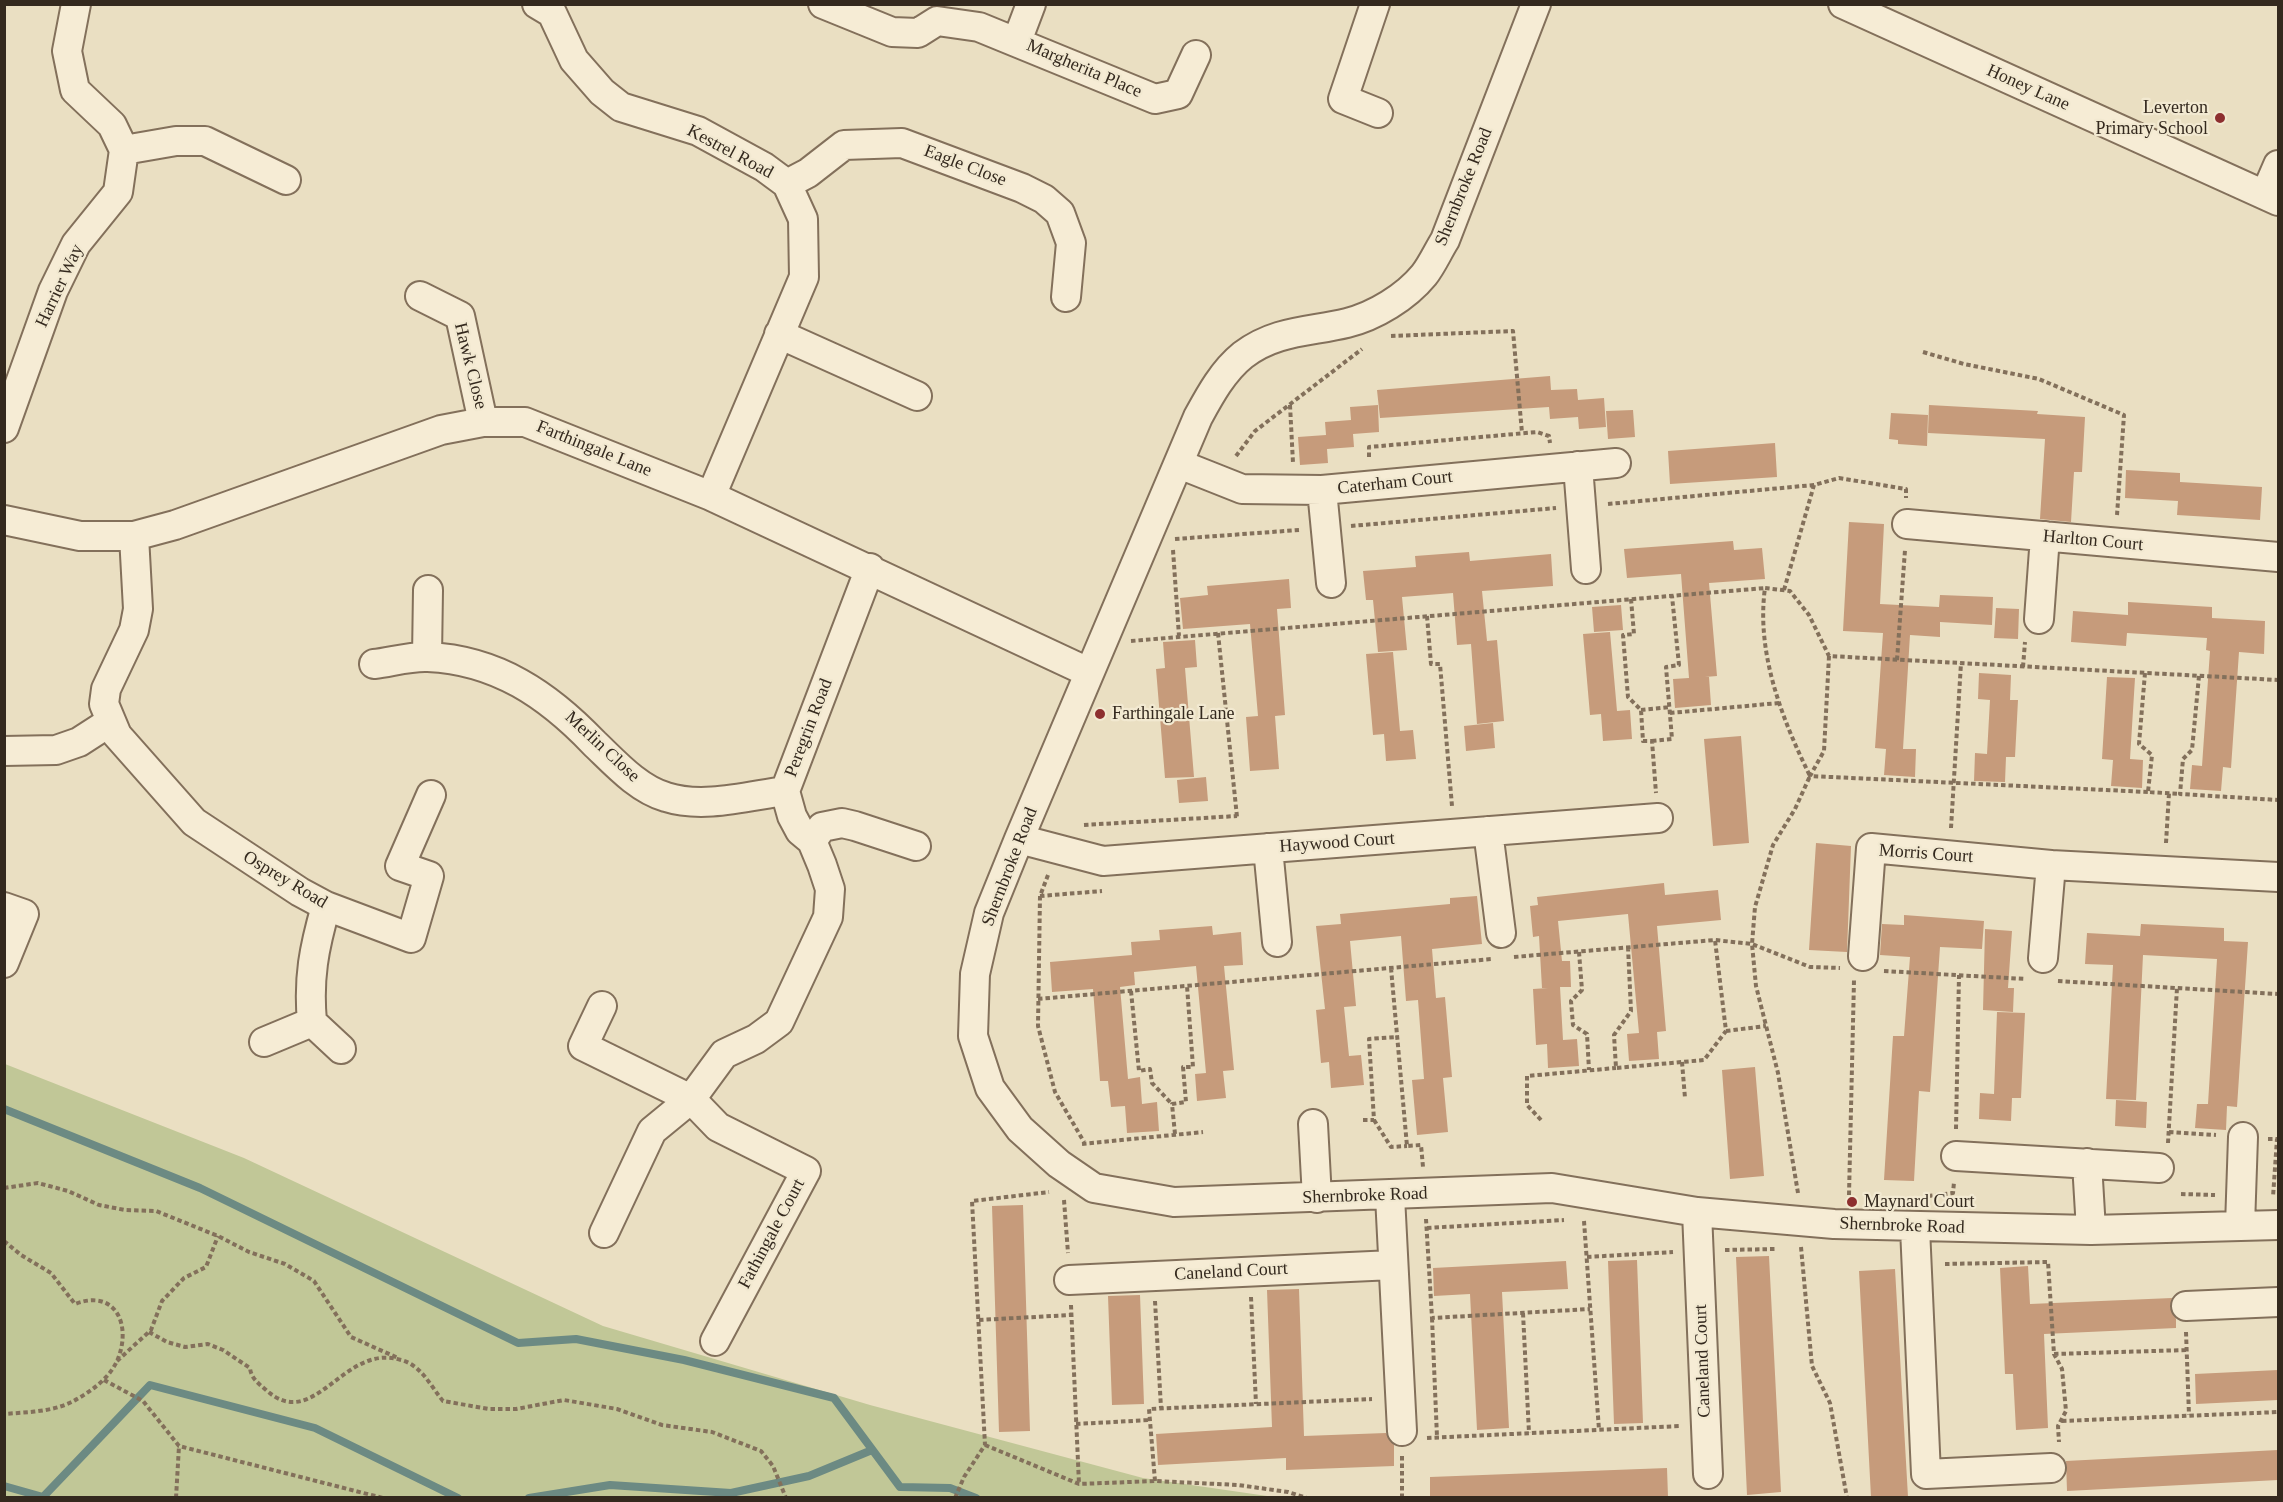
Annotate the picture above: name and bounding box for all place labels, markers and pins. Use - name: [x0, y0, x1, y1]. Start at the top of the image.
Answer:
- place label: Leverton Primary School: [2096, 97, 2208, 140]
- marker: Leverton Primary School: [2213, 111, 2227, 125]
- place label: Farthingale Lane: [1112, 703, 1234, 725]
- marker: Farthingale Lane: [1093, 707, 1107, 721]
- place label: Maynard Court: [1864, 1191, 1974, 1213]
- marker: Maynard Court: [1845, 1195, 1859, 1209]

